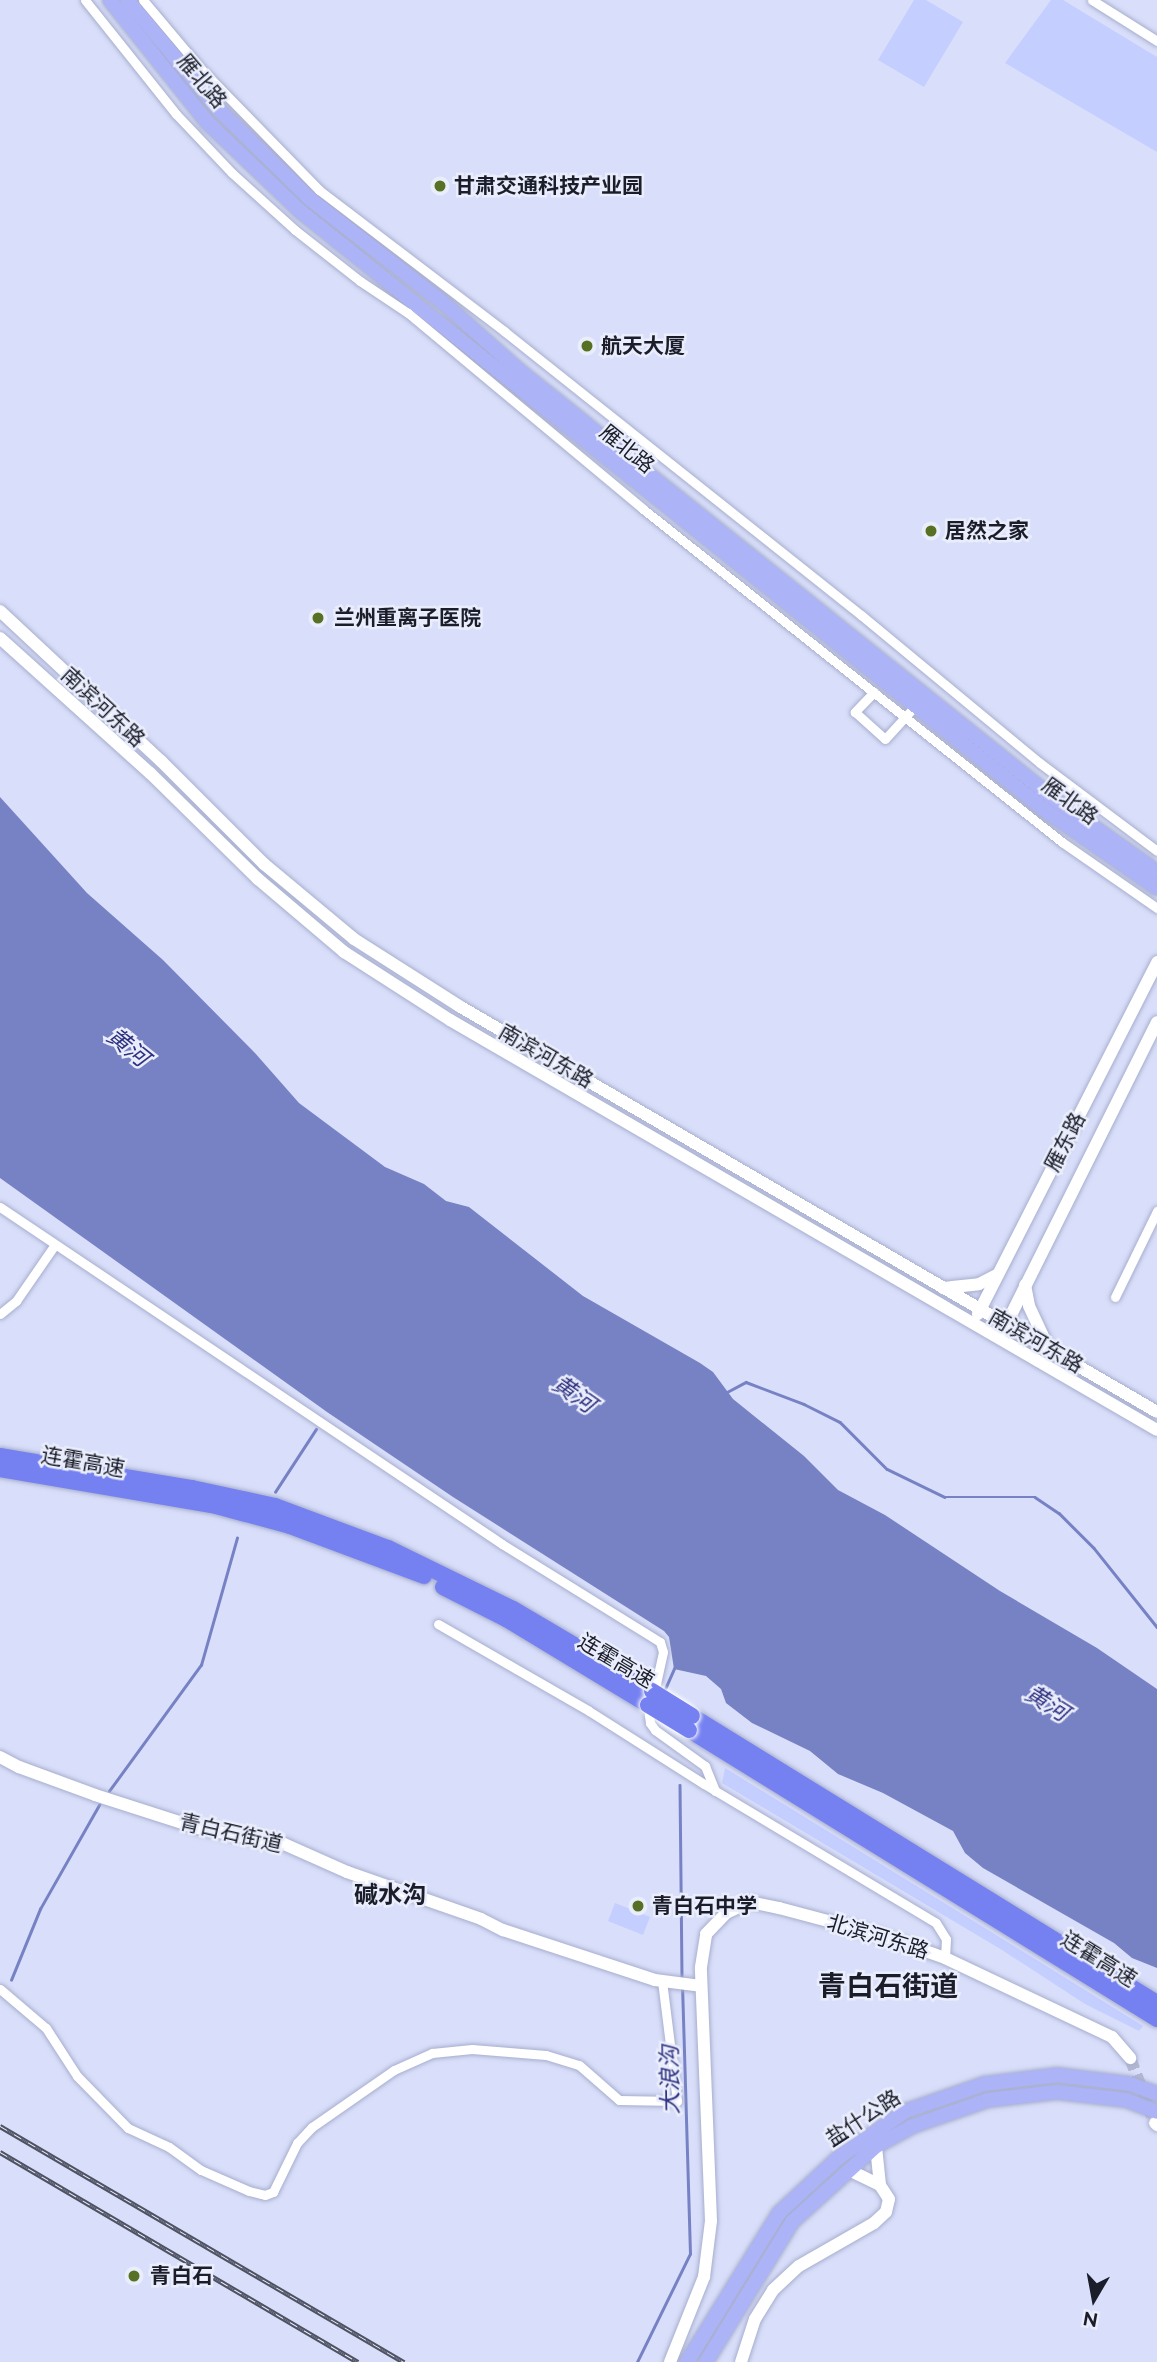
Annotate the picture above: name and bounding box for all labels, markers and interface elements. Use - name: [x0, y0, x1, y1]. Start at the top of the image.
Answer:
- street label: 雁北路: [172, 49, 232, 113]
- place label: 甘肃交通科技产业园: [454, 173, 643, 199]
- marker: 甘肃交通科技产业园: [432, 178, 448, 194]
- place label: 航天大厦: [601, 333, 685, 359]
- marker: 航天大厦: [579, 338, 595, 354]
- street label: 雁北路: [595, 419, 659, 479]
- place label: 居然之家: [945, 518, 1029, 544]
- marker: 居然之家: [923, 523, 939, 539]
- place label: 兰州重离子医院: [334, 605, 481, 631]
- marker: 兰州重离子医院: [308, 608, 328, 628]
- street label: 南滨河东路: [56, 662, 150, 752]
- street label: 雁北路: [1037, 772, 1103, 830]
- street label: 南滨河东路: [494, 1019, 598, 1093]
- water label: 黄河: [101, 1022, 155, 1072]
- street label: 雁东路: [1039, 1108, 1091, 1176]
- street label: 南滨河东路: [984, 1304, 1088, 1378]
- water label: 黄河: [547, 1370, 601, 1418]
- street label: 连霍高速: [39, 1442, 127, 1482]
- street label: 连霍高速: [574, 1629, 658, 1693]
- water label: 黄河: [1020, 1679, 1074, 1727]
- street label: 青白石街道: [177, 1809, 285, 1857]
- district label: 碱水沟: [354, 1881, 426, 1909]
- place label: 青白石中学: [652, 1893, 757, 1919]
- marker: 青白石中学: [630, 1898, 646, 1914]
- street label: 北滨河东路: [824, 1910, 932, 1964]
- street label: 连霍高速: [1057, 1926, 1141, 1992]
- district label: 青白石街道: [818, 1970, 958, 2004]
- water label: 大浪沟: [656, 2045, 684, 2115]
- street label: 盐什公路: [821, 2085, 905, 2151]
- place label: 青白石: [150, 2263, 213, 2289]
- north arrow: [1059, 2264, 1129, 2334]
- marker: 青白石: [124, 2266, 144, 2286]
- text: N: [1081, 2308, 1099, 2332]

